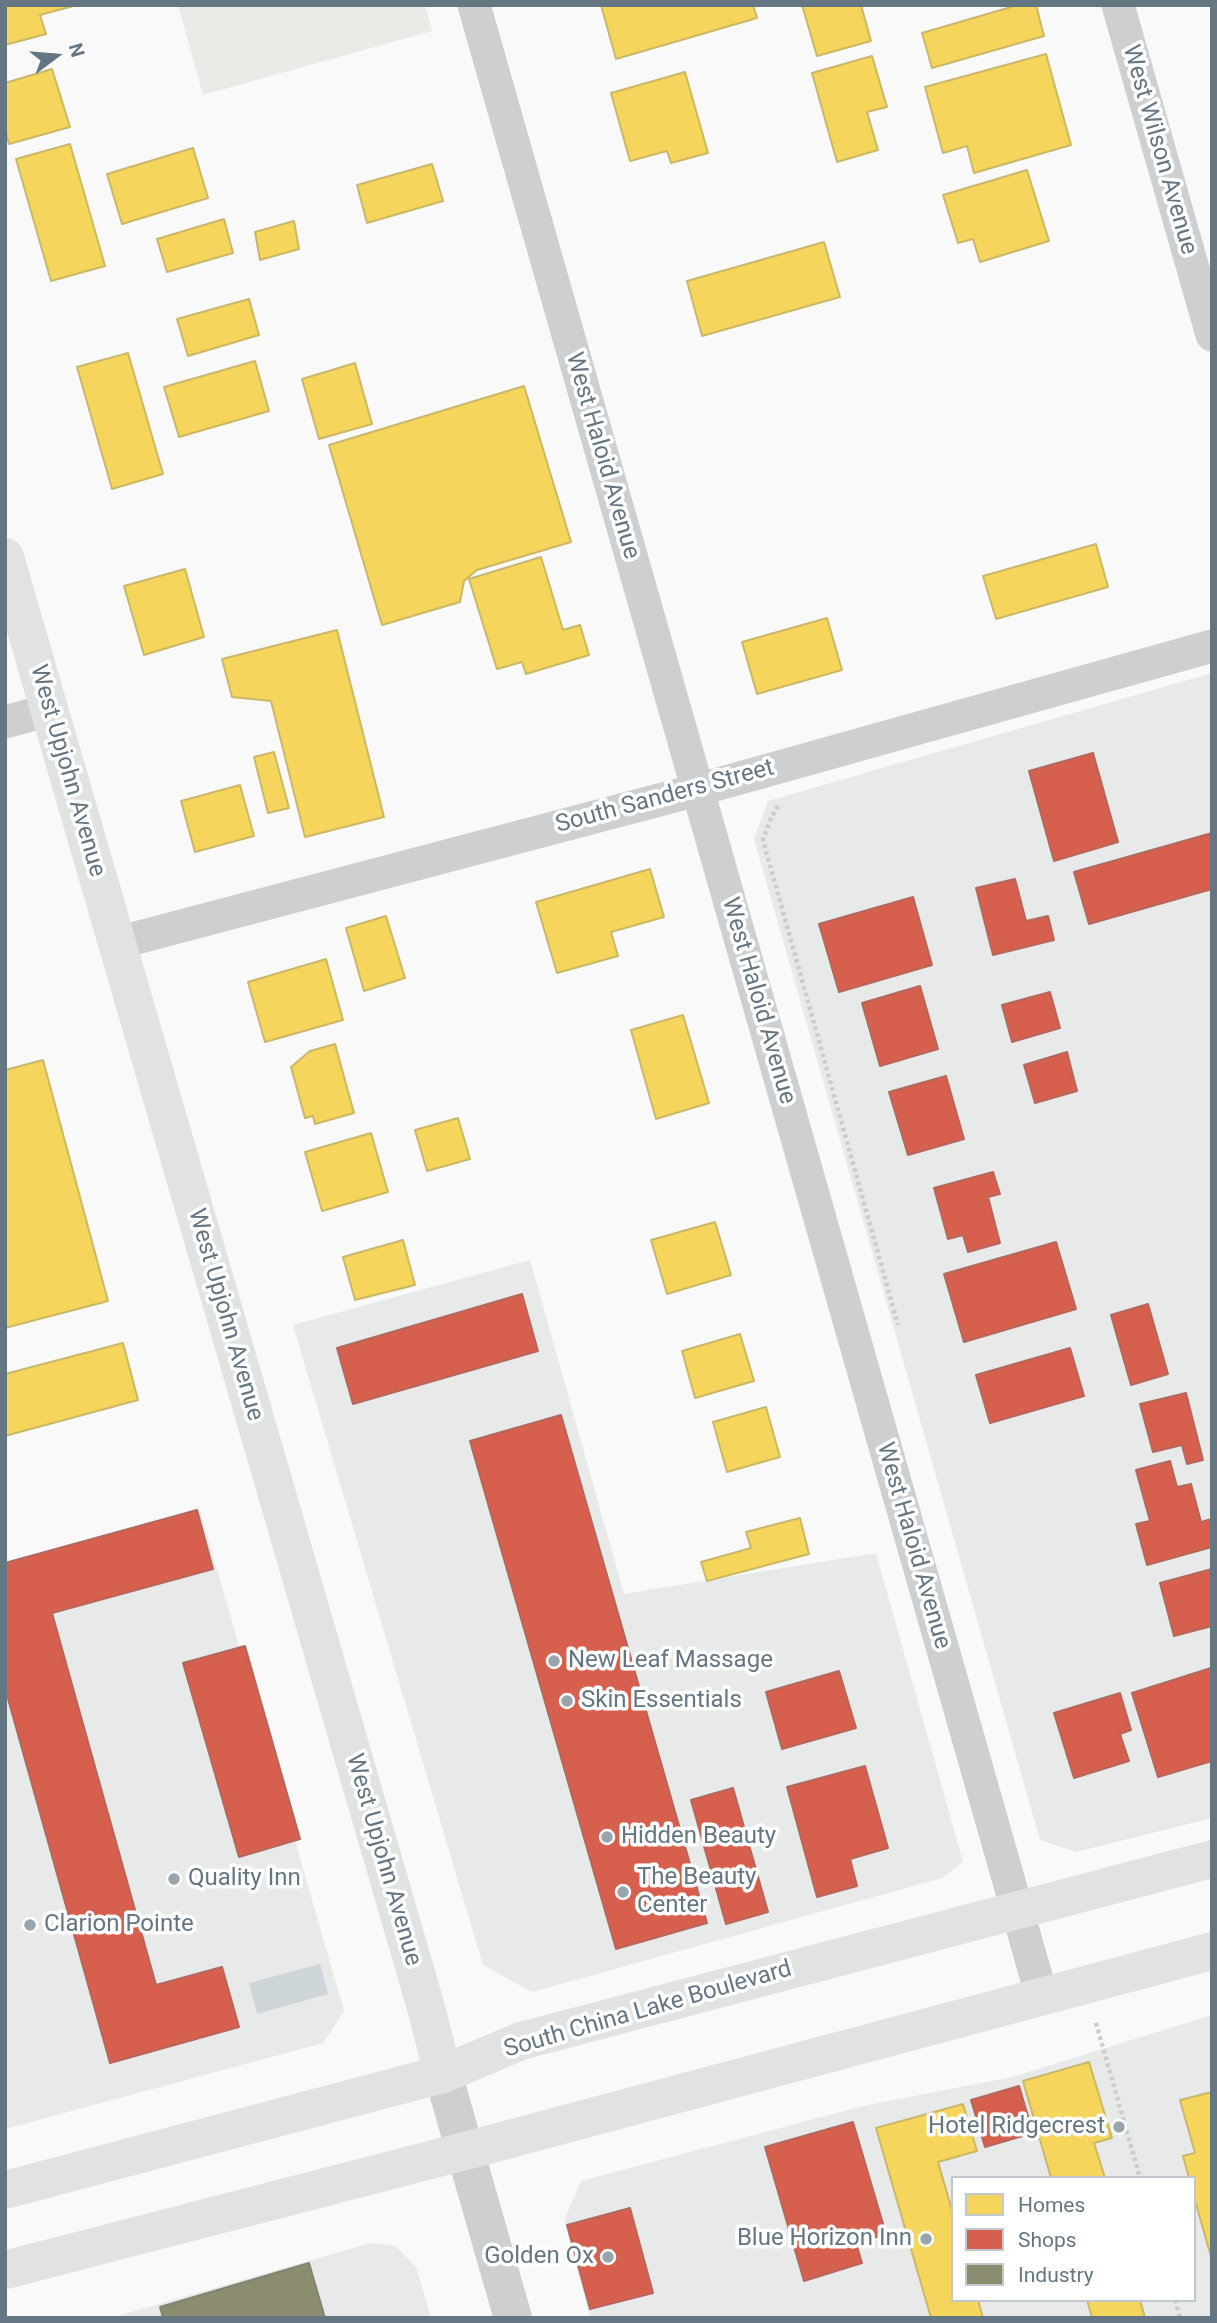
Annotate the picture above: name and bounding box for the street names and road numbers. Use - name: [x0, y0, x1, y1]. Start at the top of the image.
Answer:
- street label: West Wilson Avenue: [1115, 42, 1203, 258]
- street label: West Haloid Avenue: [559, 349, 645, 563]
- street label: West Upjohn Avenue: [23, 662, 111, 880]
- street label: South Sanders Street: [553, 754, 777, 840]
- street label: West Haloid Avenue: [715, 894, 801, 1108]
- street label: West Upjohn Avenue: [181, 1206, 269, 1424]
- street label: West Haloid Avenue: [870, 1439, 956, 1653]
- street label: West Upjohn Avenue: [339, 1751, 427, 1969]
- street label: South China Lake Boulevard: [501, 1955, 795, 2065]

